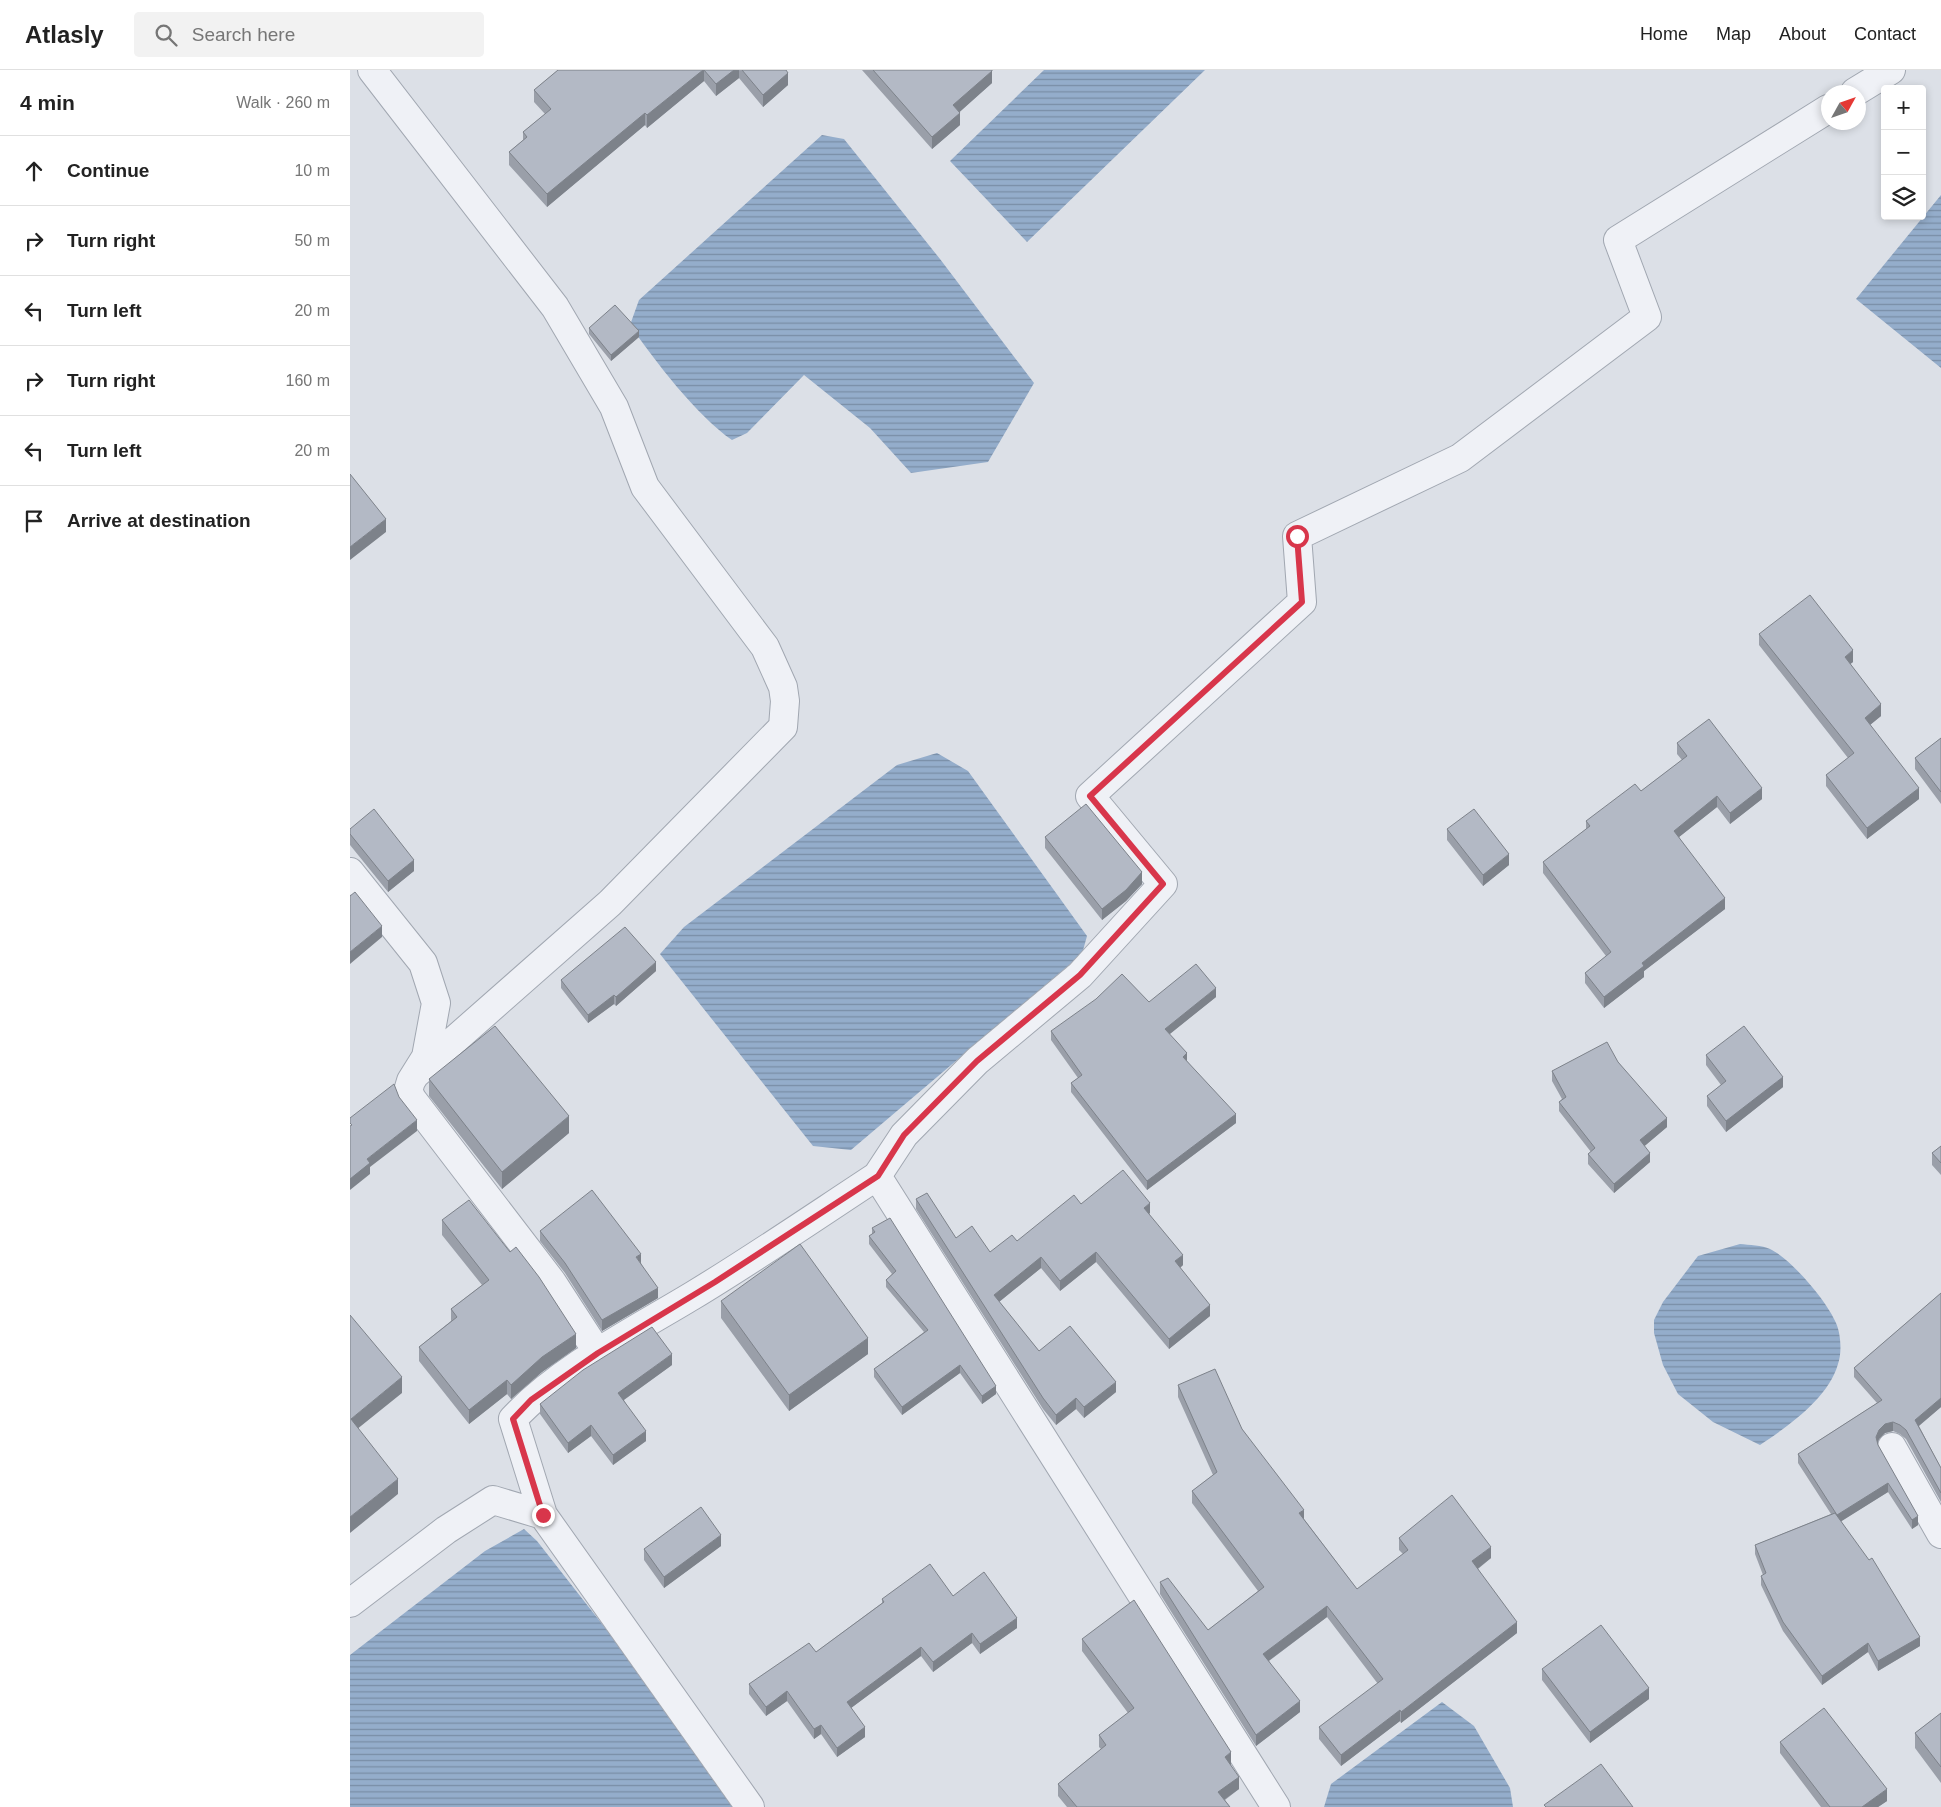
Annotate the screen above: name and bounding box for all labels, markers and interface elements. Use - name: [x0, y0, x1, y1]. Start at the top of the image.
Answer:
- search box: [134, 12, 484, 57]
- text: Atlasly: [25, 21, 104, 48]
- icon: search: [152, 21, 180, 49]
- text: Search here: [192, 24, 295, 45]
- text: Home: [1640, 24, 1688, 44]
- text: Map: [1716, 24, 1751, 44]
- text: About: [1779, 24, 1826, 44]
- text: Contact: [1854, 24, 1916, 44]
- north arrow: [1821, 85, 1866, 130]
- map controls: [1881, 85, 1926, 220]
- button: +: [1881, 85, 1926, 130]
- text: 4 min: [20, 91, 75, 114]
- text: Walk · 260 m: [236, 94, 330, 111]
- button: −: [1881, 130, 1926, 175]
- icon: ahead: [20, 157, 48, 185]
- text: Continue: [67, 160, 149, 181]
- text: 10 m: [294, 162, 330, 179]
- button: layers: [1881, 175, 1926, 220]
- icon: right: [20, 227, 48, 255]
- text: Turn right: [67, 230, 155, 251]
- text: 50 m: [294, 232, 330, 249]
- icon: left: [20, 297, 48, 325]
- text: Turn left: [67, 300, 142, 321]
- text: 20 m: [294, 302, 330, 319]
- icon: right: [20, 367, 48, 395]
- text: Turn right: [67, 370, 155, 391]
- text: 160 m: [286, 372, 330, 389]
- icon: left: [20, 437, 48, 465]
- text: Turn left: [67, 440, 142, 461]
- text: 20 m: [294, 442, 330, 459]
- icon: arrive: [20, 507, 48, 535]
- text: Arrive at destination: [67, 510, 251, 531]
- route start: [1286, 525, 1309, 548]
- route end: [532, 1504, 555, 1527]

